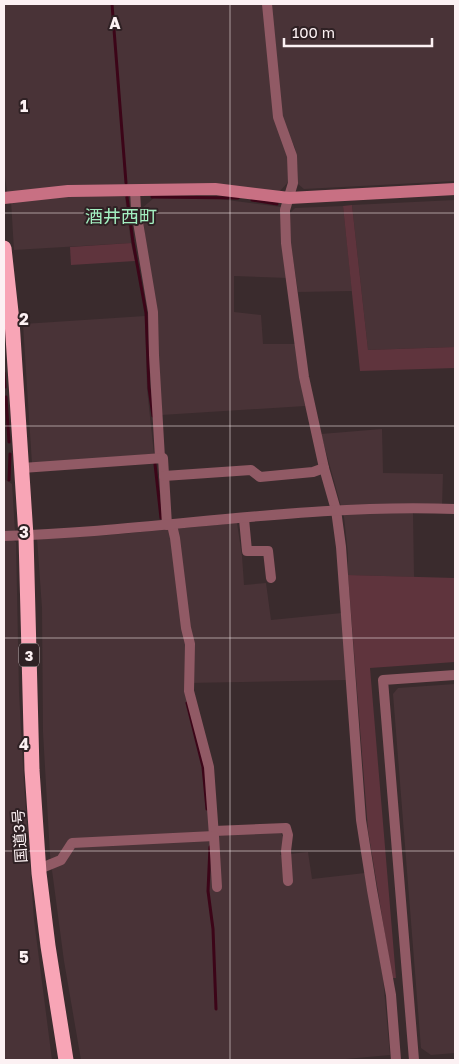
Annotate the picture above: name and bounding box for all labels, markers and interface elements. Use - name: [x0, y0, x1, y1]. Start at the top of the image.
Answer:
- text: A: [109, 13, 121, 33]
- scale bar: [284, 15, 432, 47]
- text: 100 m: [292, 23, 335, 41]
- text: 1: [20, 96, 28, 116]
- district label: 酒井西町: [85, 205, 157, 227]
- text: 2: [19, 309, 29, 329]
- text: 3: [19, 522, 29, 542]
- road number: 3: [19, 644, 39, 666]
- text: 4: [19, 734, 29, 754]
- street label: 国道3号: [8, 809, 30, 863]
- text: 5: [19, 947, 29, 967]

